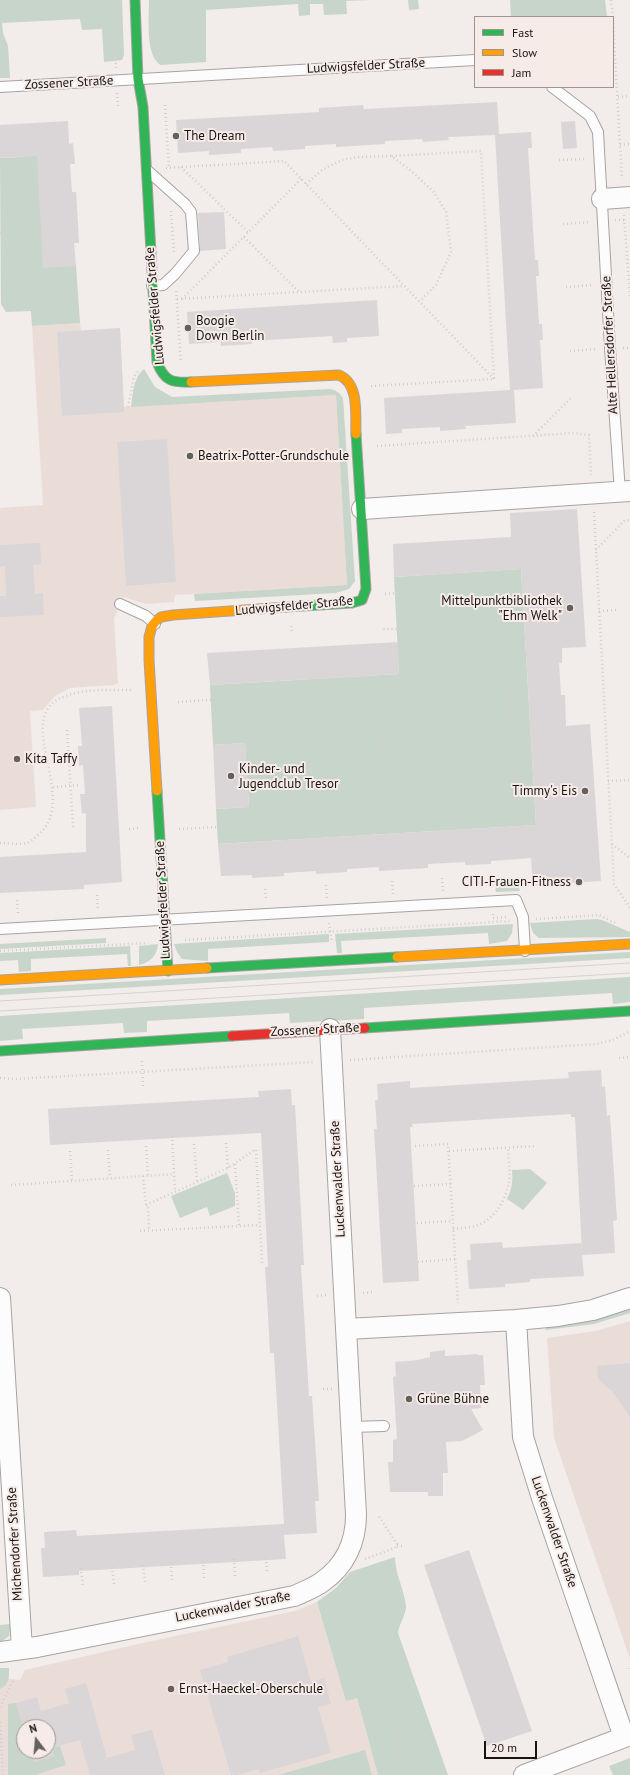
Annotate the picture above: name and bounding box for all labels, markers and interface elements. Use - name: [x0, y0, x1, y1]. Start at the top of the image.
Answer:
- legend: [474, 16, 614, 88]
- text: Fast: [512, 25, 533, 40]
- text: Slow: [512, 45, 537, 60]
- street label: Ludwigsfelder Straße: [307, 55, 425, 77]
- text: Jam: [512, 65, 531, 80]
- street label: Zossener Straße: [24, 73, 114, 93]
- place label: The Dream: [184, 128, 245, 144]
- marker: The Dream: [171, 131, 181, 141]
- street label: Ludwigsfelder Straße: [142, 246, 168, 366]
- street label: Alte Hellersdorfer Straße: [599, 275, 621, 415]
- place label: Boogie Down Berlin: [196, 313, 264, 344]
- marker: Boogie Down Berlin: [183, 323, 193, 333]
- place label: Beatrix-Potter-Grundschule: [198, 448, 349, 464]
- marker: Beatrix-Potter-Grundschule: [185, 451, 195, 461]
- street label: Ludwigsfelder Straße: [234, 593, 354, 619]
- place label: Mittelpunktbibliothek "Ehm Welk": [441, 593, 562, 624]
- marker: Mittelpunktbibliothek "Ehm Welk": [565, 603, 575, 613]
- place label: Kita Taffy: [25, 751, 77, 767]
- marker: Kita Taffy: [12, 754, 22, 764]
- place label: Kinder- und Jugendclub Tresor: [239, 761, 338, 792]
- marker: Kinder- und Jugendclub Tresor: [226, 771, 236, 781]
- place label: Timmy's Eis: [512, 783, 577, 799]
- marker: Timmy's Eis: [580, 786, 590, 796]
- street label: Ludwigsfelder Straße: [152, 841, 174, 959]
- place label: CITI-Frauen-Fitness: [462, 874, 571, 890]
- marker: CITI-Frauen-Fitness: [574, 877, 584, 887]
- street label: Zossener Straße: [270, 1020, 360, 1040]
- street label: Luckenwalder Straße: [327, 1120, 349, 1238]
- place label: Grüne Bühne: [417, 1391, 489, 1407]
- marker: Grüne Bühne: [404, 1394, 414, 1404]
- street label: Luckenwalder Straße: [528, 1474, 580, 1590]
- street label: Michendorfer Straße: [4, 1487, 26, 1601]
- street label: Luckenwalder Straße: [174, 1588, 292, 1626]
- place label: Ernst-Haeckel-Oberschule: [179, 1681, 323, 1697]
- marker: Ernst-Haeckel-Oberschule: [166, 1684, 176, 1694]
- north arrow: [16, 1719, 56, 1759]
- text: N: [28, 1721, 38, 1736]
- scale bar: [486, 1733, 539, 1759]
- text: 20 m: [491, 1740, 517, 1755]

